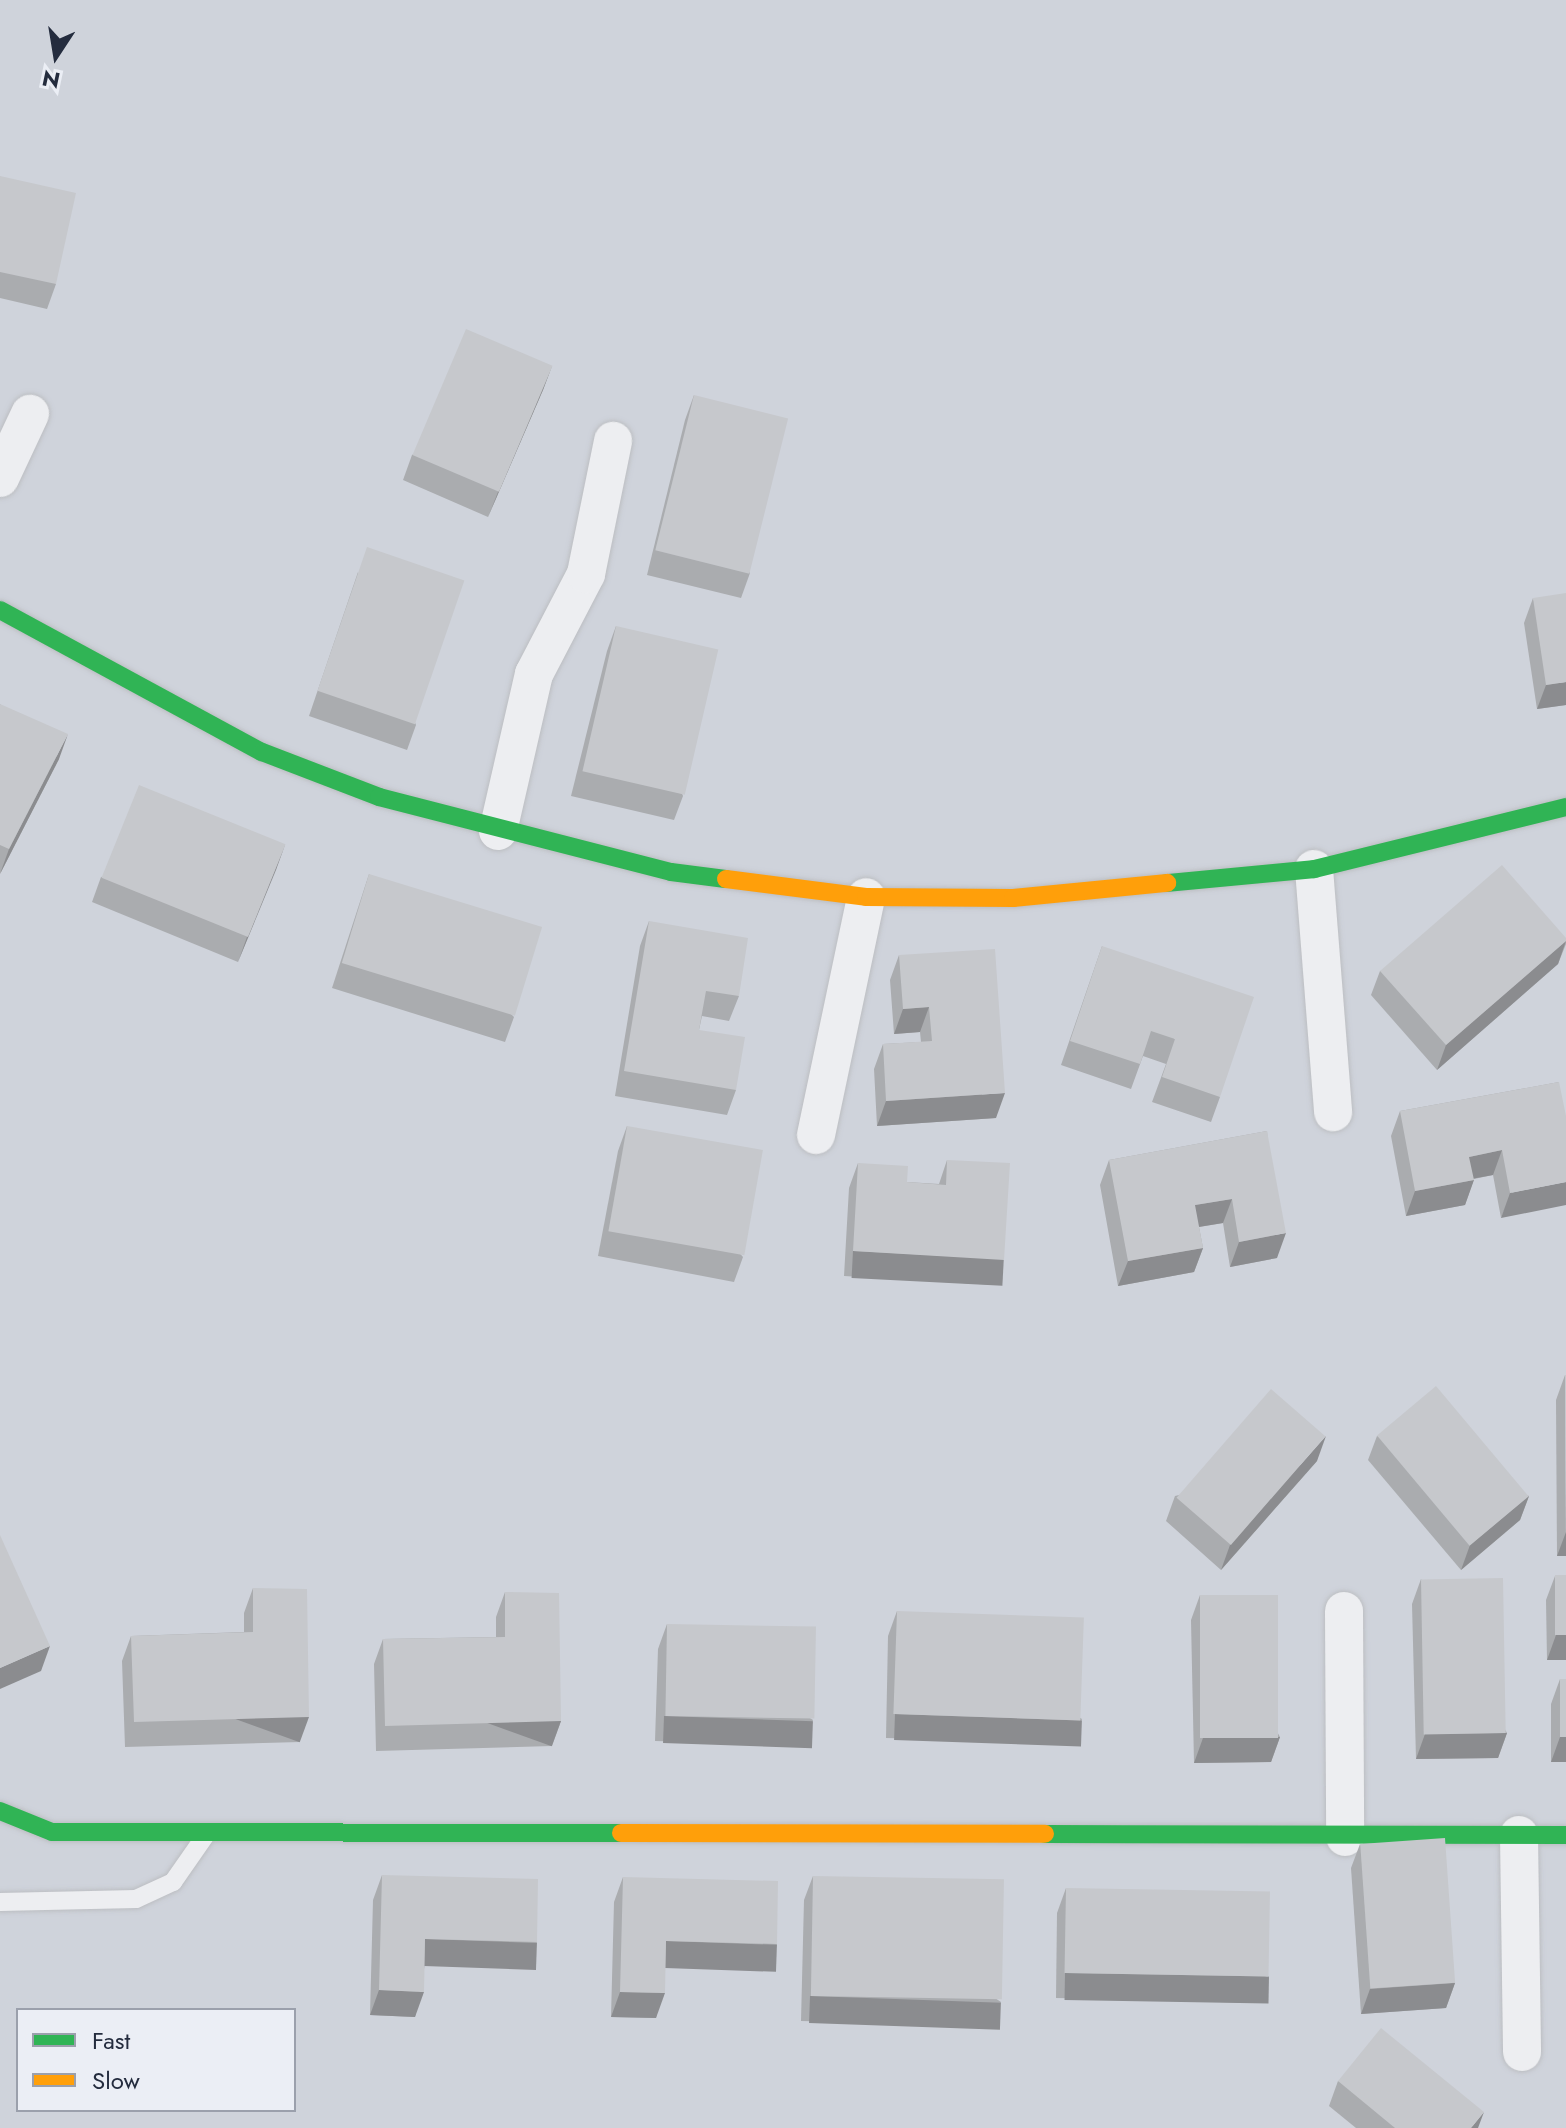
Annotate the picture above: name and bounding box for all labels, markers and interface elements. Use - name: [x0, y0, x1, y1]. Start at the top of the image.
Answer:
- north arrow: [16, 16, 96, 96]
- text: N: [39, 62, 63, 97]
- legend: [16, 2008, 296, 2112]
- text: Fast: [92, 2023, 130, 2058]
- text: Slow: [92, 2063, 140, 2098]

